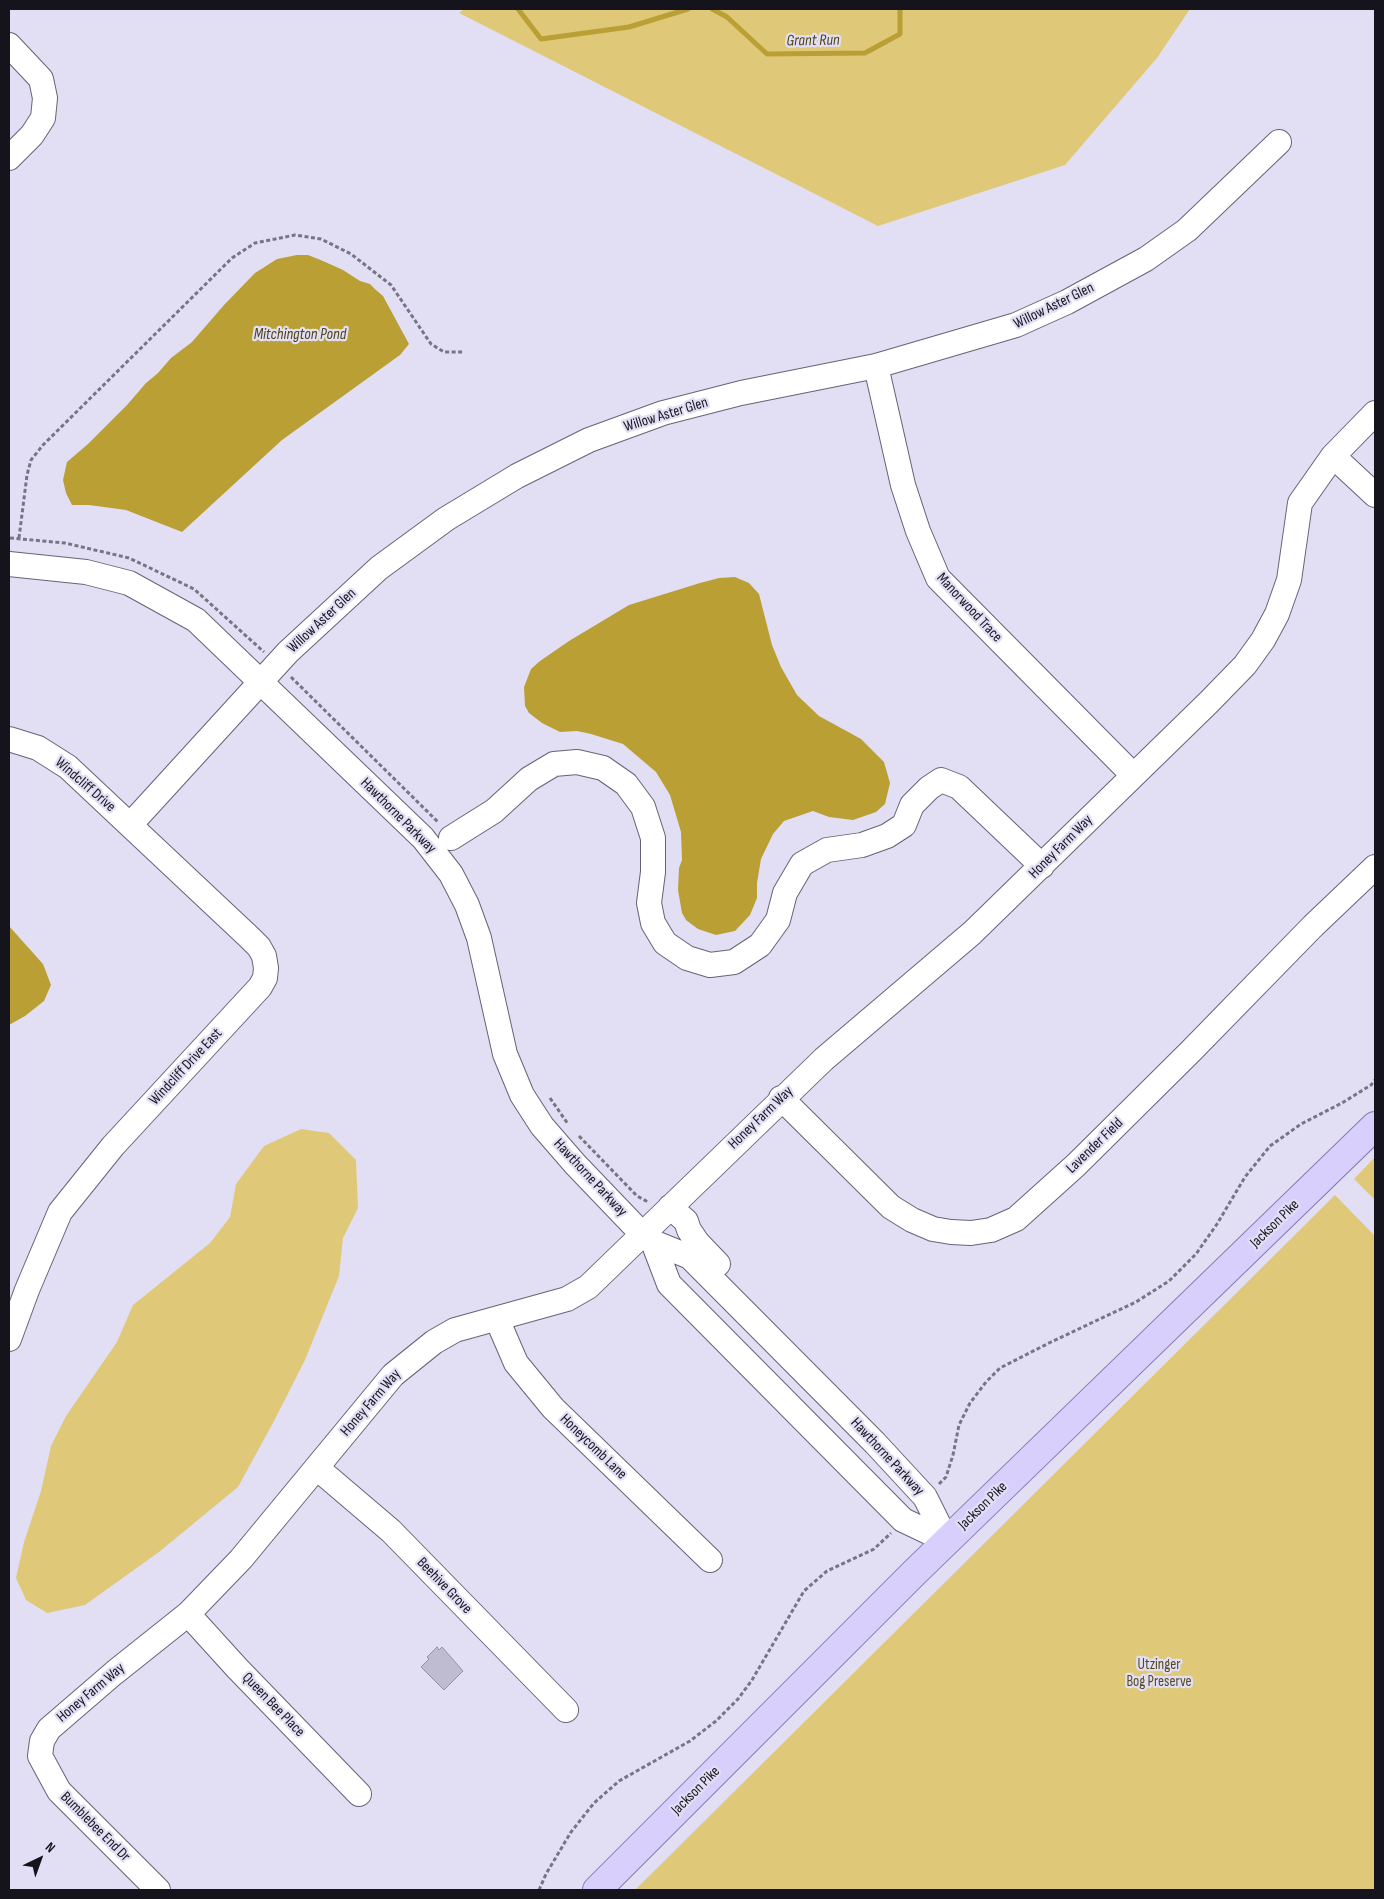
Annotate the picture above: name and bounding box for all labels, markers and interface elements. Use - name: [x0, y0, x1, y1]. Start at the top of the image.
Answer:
- water label: Grant Run: [786, 31, 840, 51]
- street label: Willow Aster Glen: [1011, 279, 1097, 333]
- water label: Mitchington Pond: [254, 325, 346, 345]
- street label: Willow Aster Glen: [622, 394, 710, 436]
- street label: Manorwood Trace: [932, 570, 1006, 646]
- street label: Willow Aster Glen: [284, 585, 360, 657]
- street label: Windcliff Drive: [51, 754, 119, 816]
- street label: Hawthorne Parkway: [356, 774, 440, 858]
- street label: Honey Farm Way: [1025, 811, 1097, 883]
- street label: Windcliff Drive East: [146, 1025, 226, 1109]
- street label: Honey Farm Way: [725, 1083, 797, 1153]
- street label: Lavender Field: [1063, 1114, 1127, 1178]
- street label: Hawthorne Parkway: [549, 1135, 631, 1221]
- street label: Jackson Pike: [1247, 1196, 1303, 1252]
- street label: Honey Farm Way: [337, 1366, 405, 1440]
- street label: Honeycomb Lane: [556, 1411, 630, 1483]
- street label: Hawthorne Parkway: [846, 1414, 928, 1500]
- street label: Jackson Pike: [955, 1478, 1011, 1534]
- street label: Beehive Grove: [413, 1554, 475, 1618]
- park label: Utzinger Bog Preserve: [1126, 1656, 1192, 1691]
- street label: Honey Farm Way: [54, 1660, 128, 1726]
- street label: Queen Bee Place: [238, 1669, 308, 1741]
- street label: Jackson Pike: [668, 1763, 724, 1819]
- street label: Bumblebee End Dr: [56, 1788, 134, 1866]
- north arrow: [15, 1834, 65, 1884]
- text: N: [42, 1839, 59, 1856]

